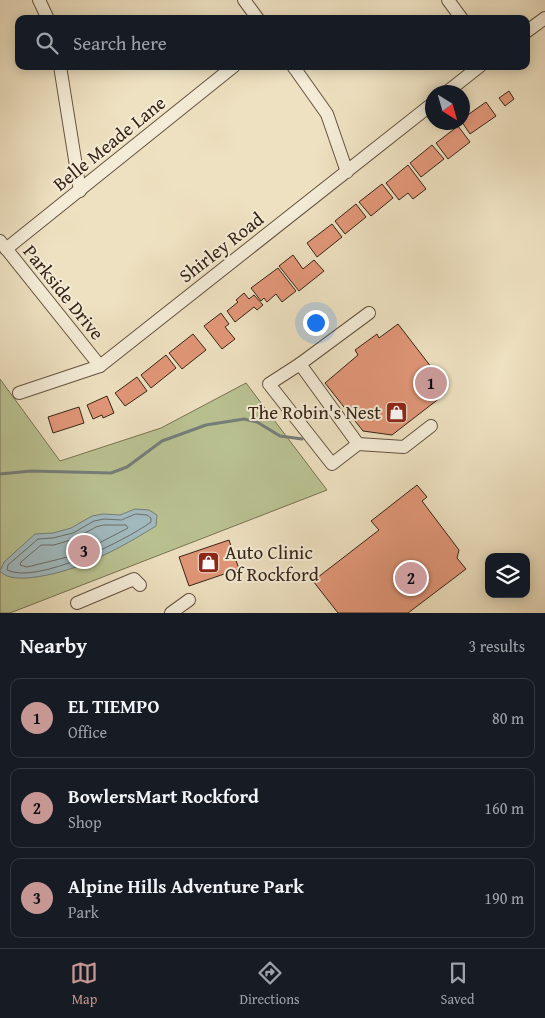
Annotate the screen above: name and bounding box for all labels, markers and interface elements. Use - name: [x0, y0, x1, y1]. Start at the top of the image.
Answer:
- search box: [15, 15, 530, 70]
- icon: search: [33, 29, 61, 57]
- text: Search here: [73, 29, 167, 57]
- north arrow: [425, 85, 470, 130]
- street label: Belle Meade Lane: [47, 89, 171, 197]
- street label: Shirley Road: [173, 204, 270, 289]
- street label: Parkside Drive: [17, 238, 111, 346]
- your location: [303, 310, 329, 336]
- pin: 1: [415, 364, 447, 402]
- place label: The Robin's Nest: [248, 398, 381, 426]
- shop icon: The Robin's Nest: [385, 400, 409, 424]
- pin: 3: [68, 532, 100, 570]
- place label: Auto Clinic Of Rockford: [225, 538, 320, 588]
- shop icon: Auto Clinic Of Rockford: [197, 551, 221, 575]
- map controls: [485, 553, 530, 598]
- button: layers: [485, 553, 530, 598]
- pin: 2: [395, 559, 427, 597]
- text: Nearby: [20, 630, 87, 661]
- text: 3 results: [468, 634, 525, 658]
- text: EL TIEMPO: [68, 692, 159, 720]
- text: 1: [33, 706, 41, 730]
- text: 80 m: [492, 706, 524, 730]
- text: Office: [68, 720, 107, 744]
- text: BowlersMart Rockford: [68, 782, 259, 810]
- text: 2: [33, 796, 41, 820]
- text: 160 m: [484, 796, 524, 820]
- text: Shop: [68, 810, 102, 834]
- text: Alpine Hills Adventure Park: [68, 872, 304, 900]
- text: 3: [33, 886, 41, 910]
- text: 190 m: [484, 886, 524, 910]
- text: Park: [68, 900, 99, 924]
- tab: Map: [70, 959, 98, 1009]
- tab: Directions: [239, 959, 300, 1009]
- tab: Saved: [441, 959, 475, 1009]

